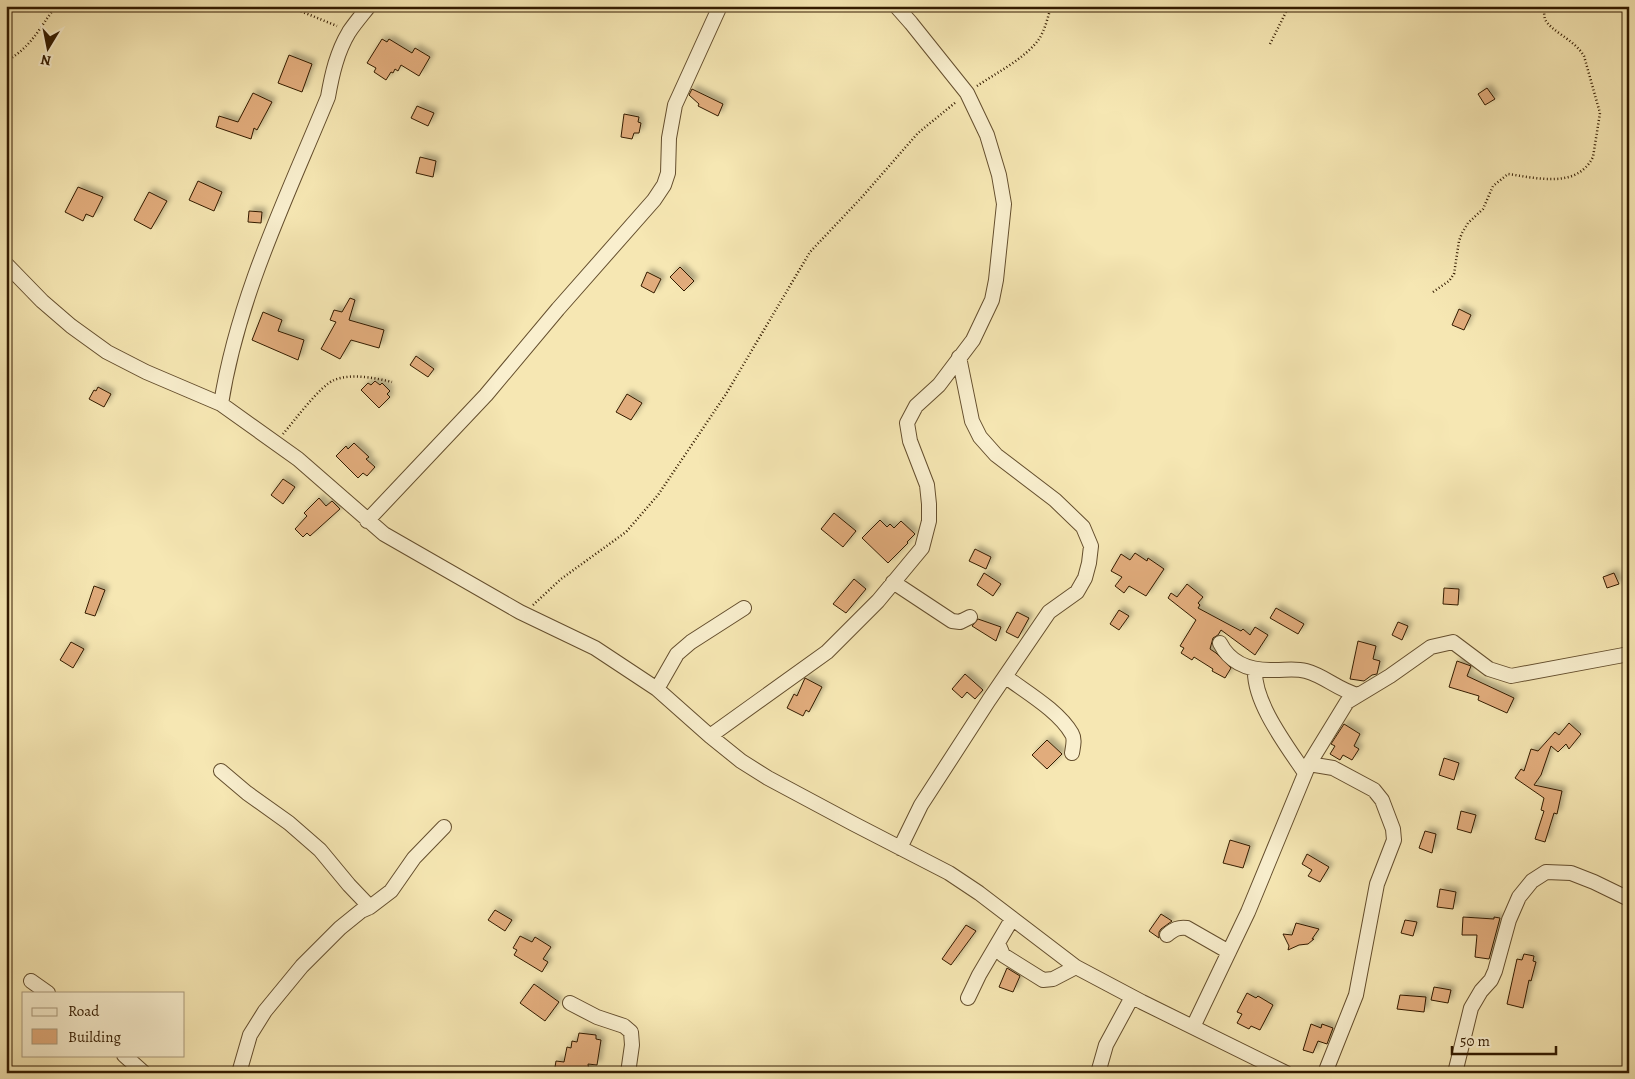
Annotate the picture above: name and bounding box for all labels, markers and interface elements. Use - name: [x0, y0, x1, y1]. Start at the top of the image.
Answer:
- north arrow: [22, 22, 72, 72]
- text: N: [39, 50, 53, 71]
- legend: [22, 992, 185, 1056]
- text: Road: [68, 1001, 100, 1021]
- scale bar: [1452, 1024, 1556, 1056]
- text: Building: [68, 1027, 121, 1047]
- text: 50 m: [1460, 1031, 1490, 1051]

